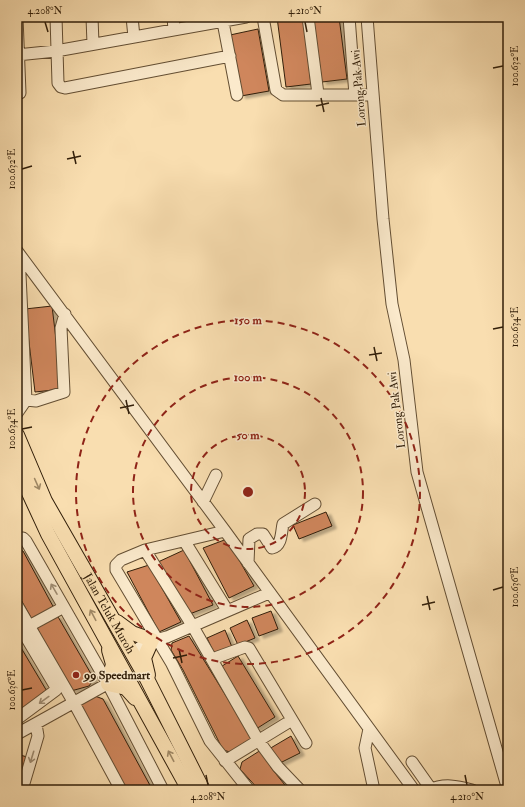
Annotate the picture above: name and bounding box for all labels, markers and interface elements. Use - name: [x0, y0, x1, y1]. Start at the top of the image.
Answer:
- text: 4.208°N: [28, 5, 62, 17]
- text: 4.210°N: [288, 5, 322, 17]
- text: 100.632°E: [509, 46, 521, 86]
- street label: Lorong Pak Awi: [348, 49, 370, 127]
- text: 100.632°E: [6, 149, 18, 189]
- text: 100.634°E: [509, 307, 521, 347]
- text: 150 m: [234, 313, 262, 328]
- text: 100 m: [234, 370, 263, 385]
- street label: Lorong Pak Awi: [385, 371, 409, 449]
- text: 100.634°E: [6, 409, 18, 449]
- text: 50 m: [236, 428, 260, 443]
- one-way arrow: [34, 478, 41, 490]
- centre of rings: [241, 485, 255, 499]
- text: 100.636°E: [509, 567, 521, 607]
- street label: Jalan Teluk Muroh: [80, 569, 139, 657]
- one-way arrow: [49, 583, 57, 595]
- one-way arrow: [89, 610, 96, 622]
- place label: 99 Speedmart: [83, 668, 150, 683]
- text: 100.636°E: [6, 670, 18, 710]
- marker: 99 Speedmart: [71, 670, 81, 680]
- one-way arrow: [38, 696, 49, 705]
- one-way arrow: [166, 750, 174, 762]
- one-way arrow: [28, 751, 36, 763]
- text: 4.208°N: [191, 791, 225, 803]
- text: 4.210°N: [450, 791, 484, 803]

